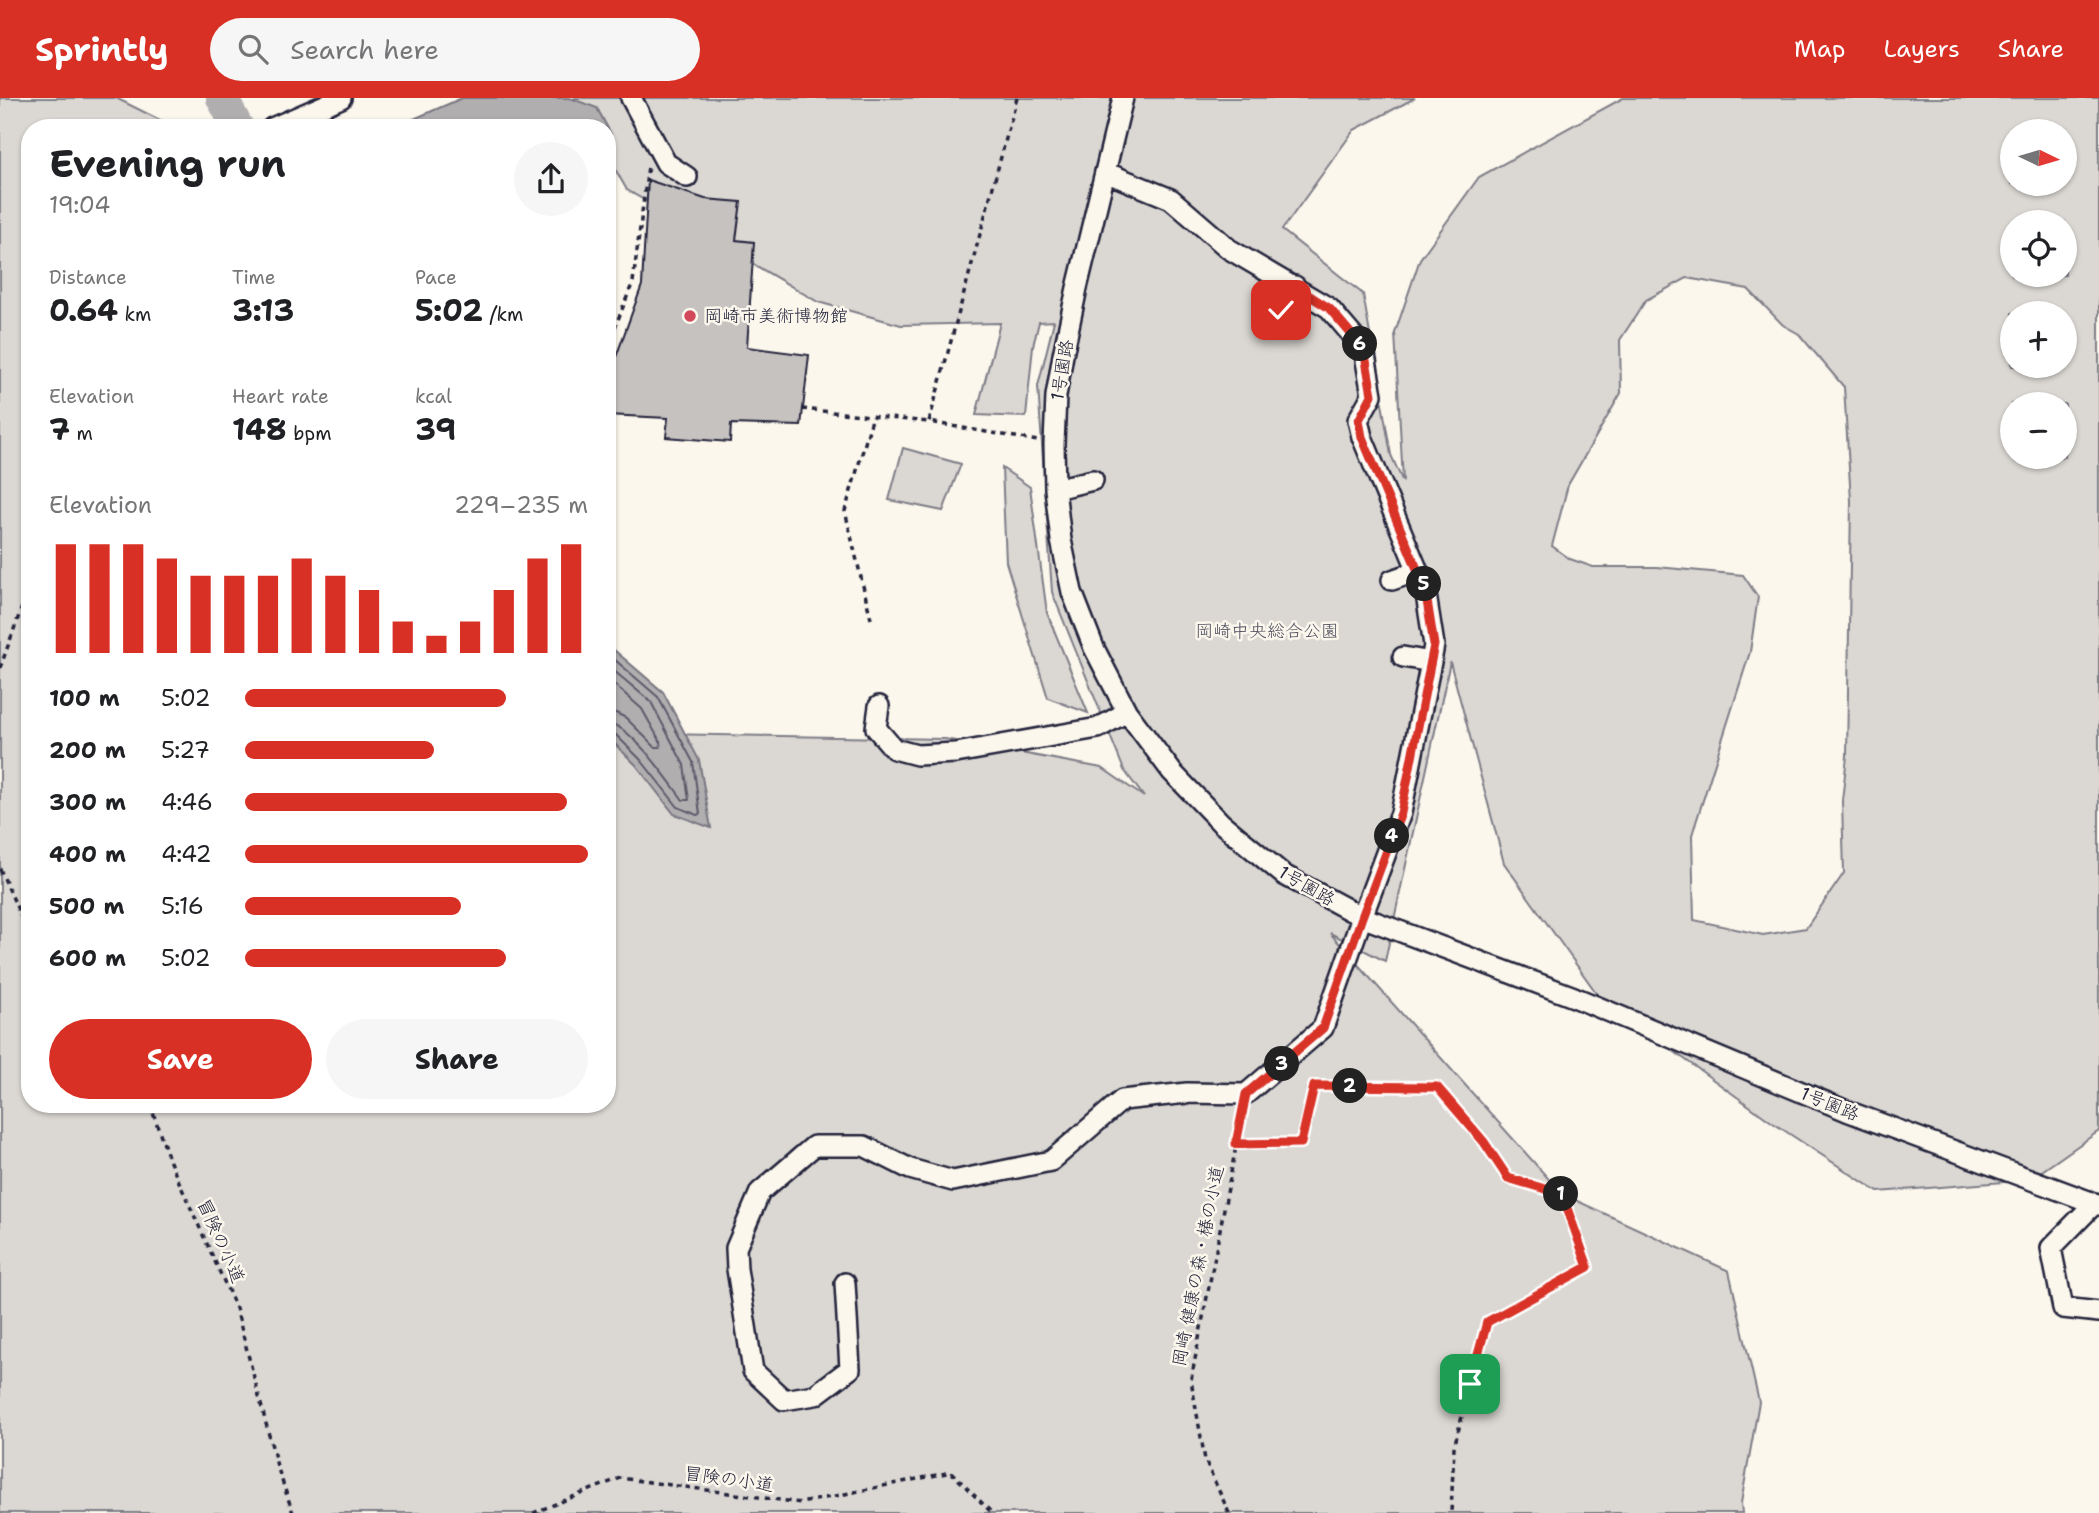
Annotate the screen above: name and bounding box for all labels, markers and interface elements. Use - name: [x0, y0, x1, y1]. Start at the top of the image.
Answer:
- search box: [210, 18, 700, 81]
- text: Sprintly: [35, 27, 168, 72]
- icon: search: [234, 30, 272, 68]
- text: Search here: [290, 32, 439, 67]
- text: Map: [1794, 33, 1845, 65]
- text: Layers: [1883, 33, 1960, 65]
- text: Share: [1998, 33, 2064, 65]
- north arrow: [2000, 119, 2077, 196]
- map controls: [2000, 119, 2077, 469]
- text: Evening run: [49, 138, 286, 189]
- button: share: [514, 142, 588, 216]
- text: 19:04: [49, 190, 110, 220]
- button: locate: [2000, 210, 2077, 287]
- text: Distance: [49, 265, 127, 290]
- text: Time: [232, 265, 276, 290]
- text: Pace: [415, 265, 457, 290]
- pin: [1251, 280, 1311, 340]
- text: 0.64: [49, 290, 118, 331]
- text: 3:13: [232, 290, 294, 331]
- text: 5:02: [415, 290, 483, 331]
- icon: check: [1262, 291, 1300, 329]
- button: +: [2000, 301, 2077, 378]
- text: km: [118, 302, 151, 327]
- text: /km: [483, 302, 523, 327]
- place label: 岡崎市美術博物館: [704, 304, 848, 328]
- marker: 岡崎市美術博物館: [682, 308, 698, 324]
- pin: 6: [1342, 327, 1378, 362]
- text: 6: [1353, 331, 1366, 356]
- street label: 1号園路: [1045, 338, 1079, 402]
- text: Elevation: [49, 384, 134, 409]
- text: Heart rate: [232, 384, 329, 409]
- text: kcal: [415, 384, 452, 409]
- button: −: [2000, 392, 2077, 469]
- text: 7: [49, 409, 70, 450]
- text: 148: [232, 409, 287, 450]
- text: 39: [415, 409, 456, 450]
- text: m: [70, 421, 93, 446]
- text: bpm: [287, 421, 332, 446]
- text: Elevation: [49, 490, 152, 520]
- text: 229–235 m: [454, 490, 588, 520]
- pin: 5: [1406, 566, 1442, 602]
- text: 5: [1418, 571, 1429, 596]
- park label: 岡崎中央総合公園: [1195, 619, 1339, 643]
- text: 100 m: [49, 683, 120, 713]
- text: 5:02: [161, 683, 211, 713]
- text: 200 m: [49, 735, 126, 765]
- text: 5:27: [161, 735, 210, 765]
- text: 300 m: [49, 787, 126, 817]
- text: 4:46: [161, 787, 213, 817]
- pin: 4: [1374, 818, 1410, 854]
- text: 4: [1385, 823, 1398, 848]
- text: 400 m: [49, 839, 126, 869]
- text: 4:42: [161, 839, 212, 869]
- street label: 1号園路: [1274, 860, 1340, 912]
- text: 500 m: [49, 891, 124, 921]
- text: 5:16: [161, 891, 204, 921]
- text: 600 m: [49, 943, 126, 973]
- text: 5:02: [161, 943, 211, 973]
- button: Save: [49, 1019, 312, 1099]
- button: Share: [326, 1019, 588, 1099]
- pin: 3: [1264, 1046, 1300, 1082]
- text: 3: [1275, 1051, 1288, 1076]
- pin: 2: [1332, 1068, 1368, 1104]
- text: 2: [1343, 1073, 1356, 1098]
- street label: 1号園路: [1797, 1081, 1863, 1127]
- street label: 岡崎 健康の森・椿の小道: [1167, 1164, 1229, 1368]
- pin: 1: [1544, 1176, 1578, 1212]
- text: 1: [1556, 1181, 1565, 1206]
- street label: 冒険の小道: [192, 1195, 250, 1287]
- pin: [1440, 1354, 1500, 1414]
- icon: arrive: [1451, 1365, 1489, 1403]
- street label: 冒険の小道: [683, 1461, 775, 1497]

